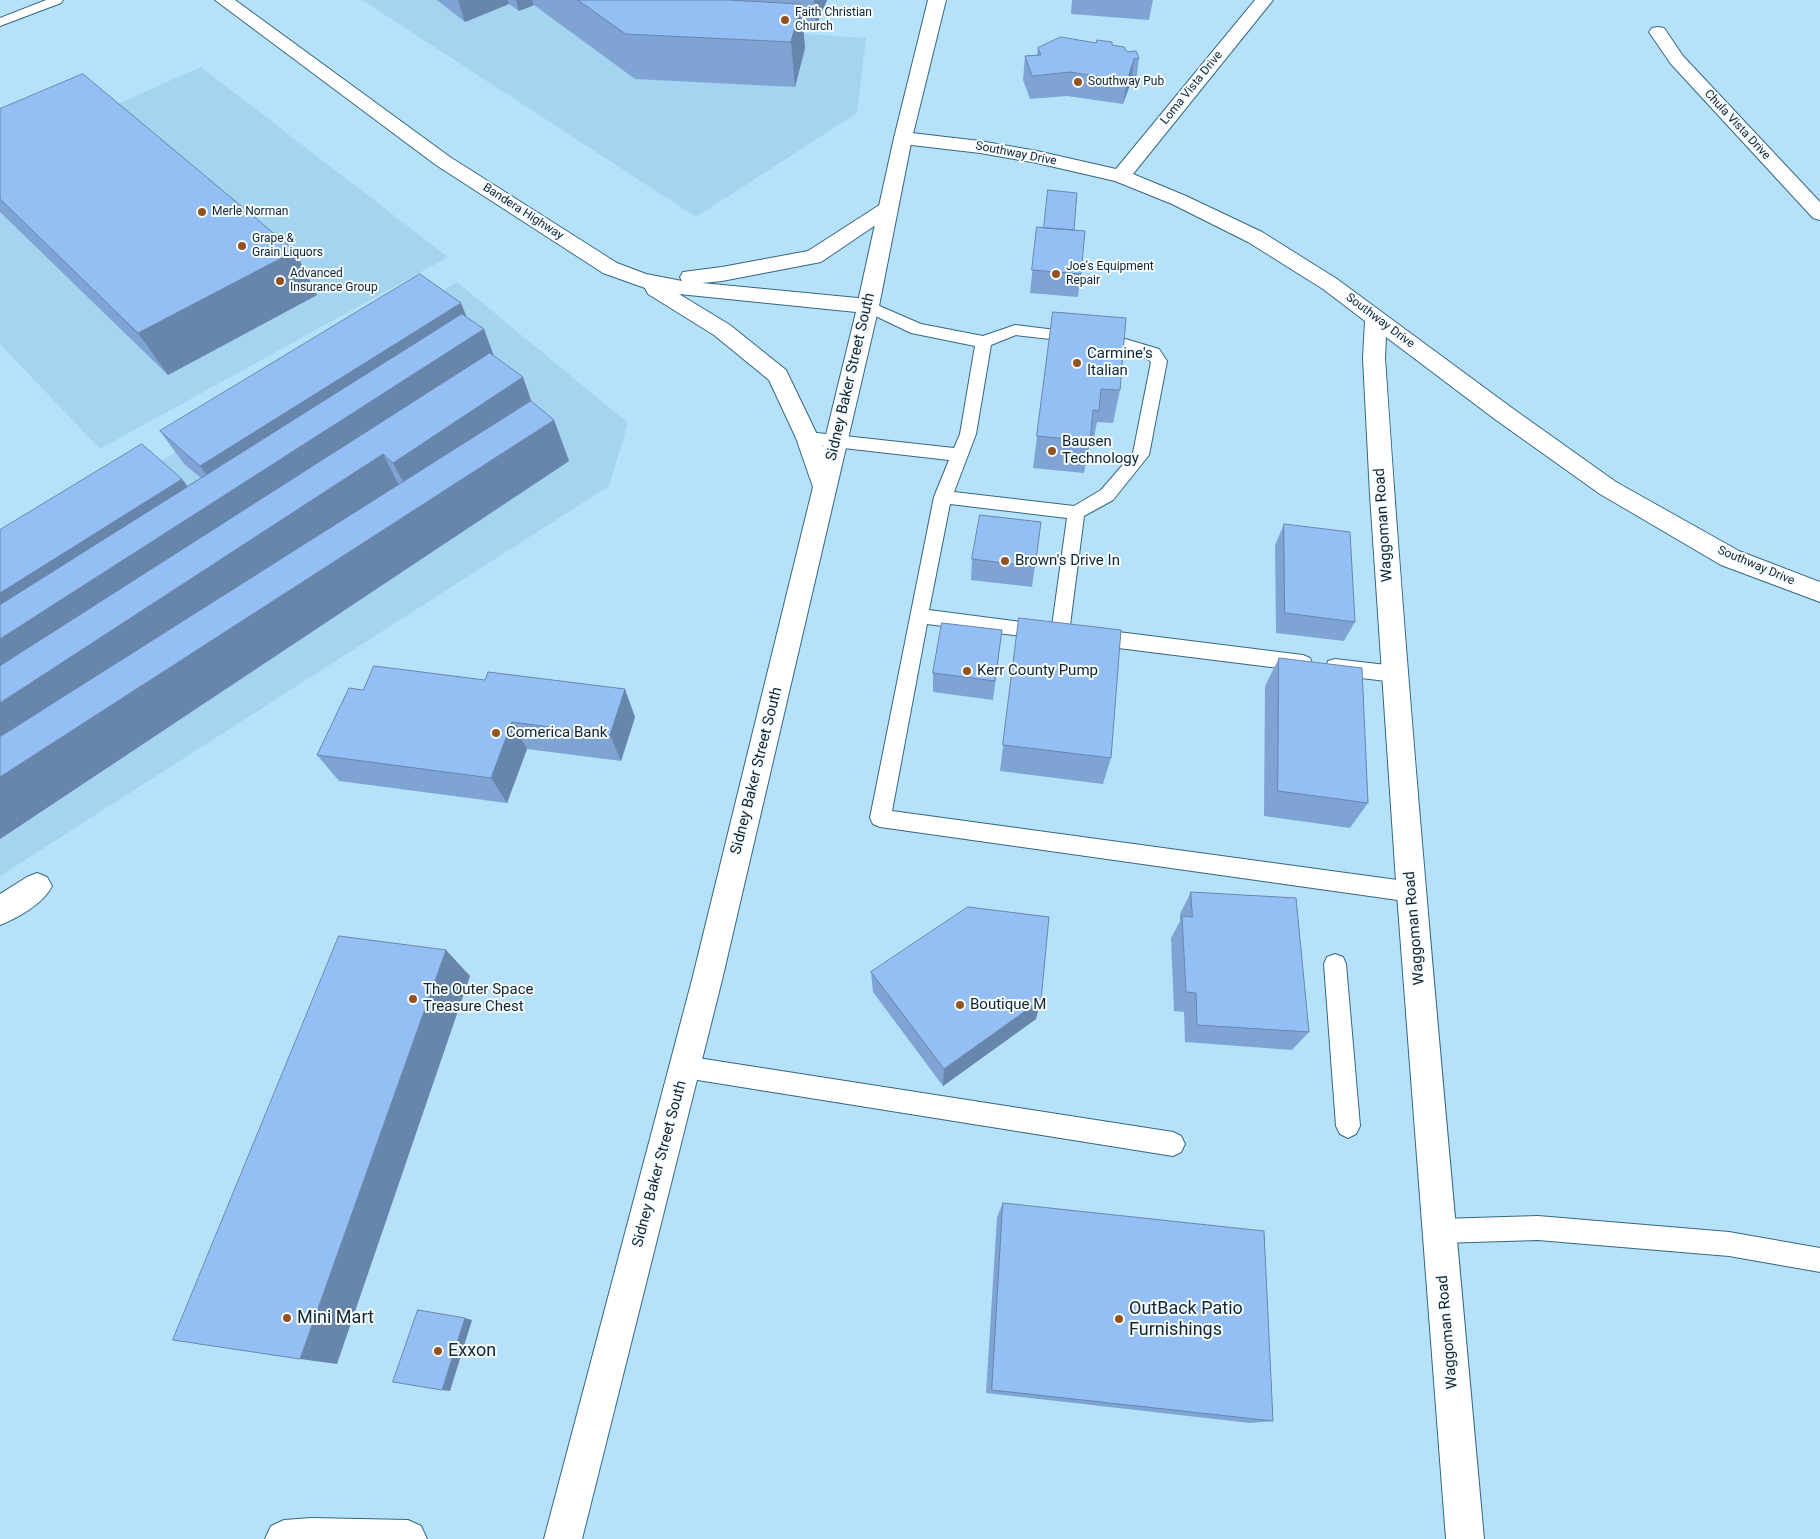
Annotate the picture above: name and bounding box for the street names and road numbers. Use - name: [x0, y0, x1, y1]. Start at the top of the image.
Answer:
- street label: Loma Vista Drive: [1158, 48, 1226, 128]
- street label: Chula Vista Drive: [1701, 87, 1773, 163]
- street label: Southway Drive: [974, 139, 1058, 169]
- street label: Bandera Highway: [480, 181, 566, 243]
- street label: Sidney Baker Street South: [823, 291, 879, 463]
- street label: Southway Drive: [1343, 291, 1417, 351]
- street label: Waggoman Road: [1371, 467, 1397, 583]
- street label: Southway Drive: [1715, 543, 1797, 589]
- street label: Sidney Baker Street South: [727, 685, 787, 857]
- street label: Waggoman Road: [1401, 870, 1429, 986]
- street label: Sidney Baker Street South: [629, 1079, 691, 1249]
- street label: Waggoman Road: [1434, 1274, 1462, 1390]

